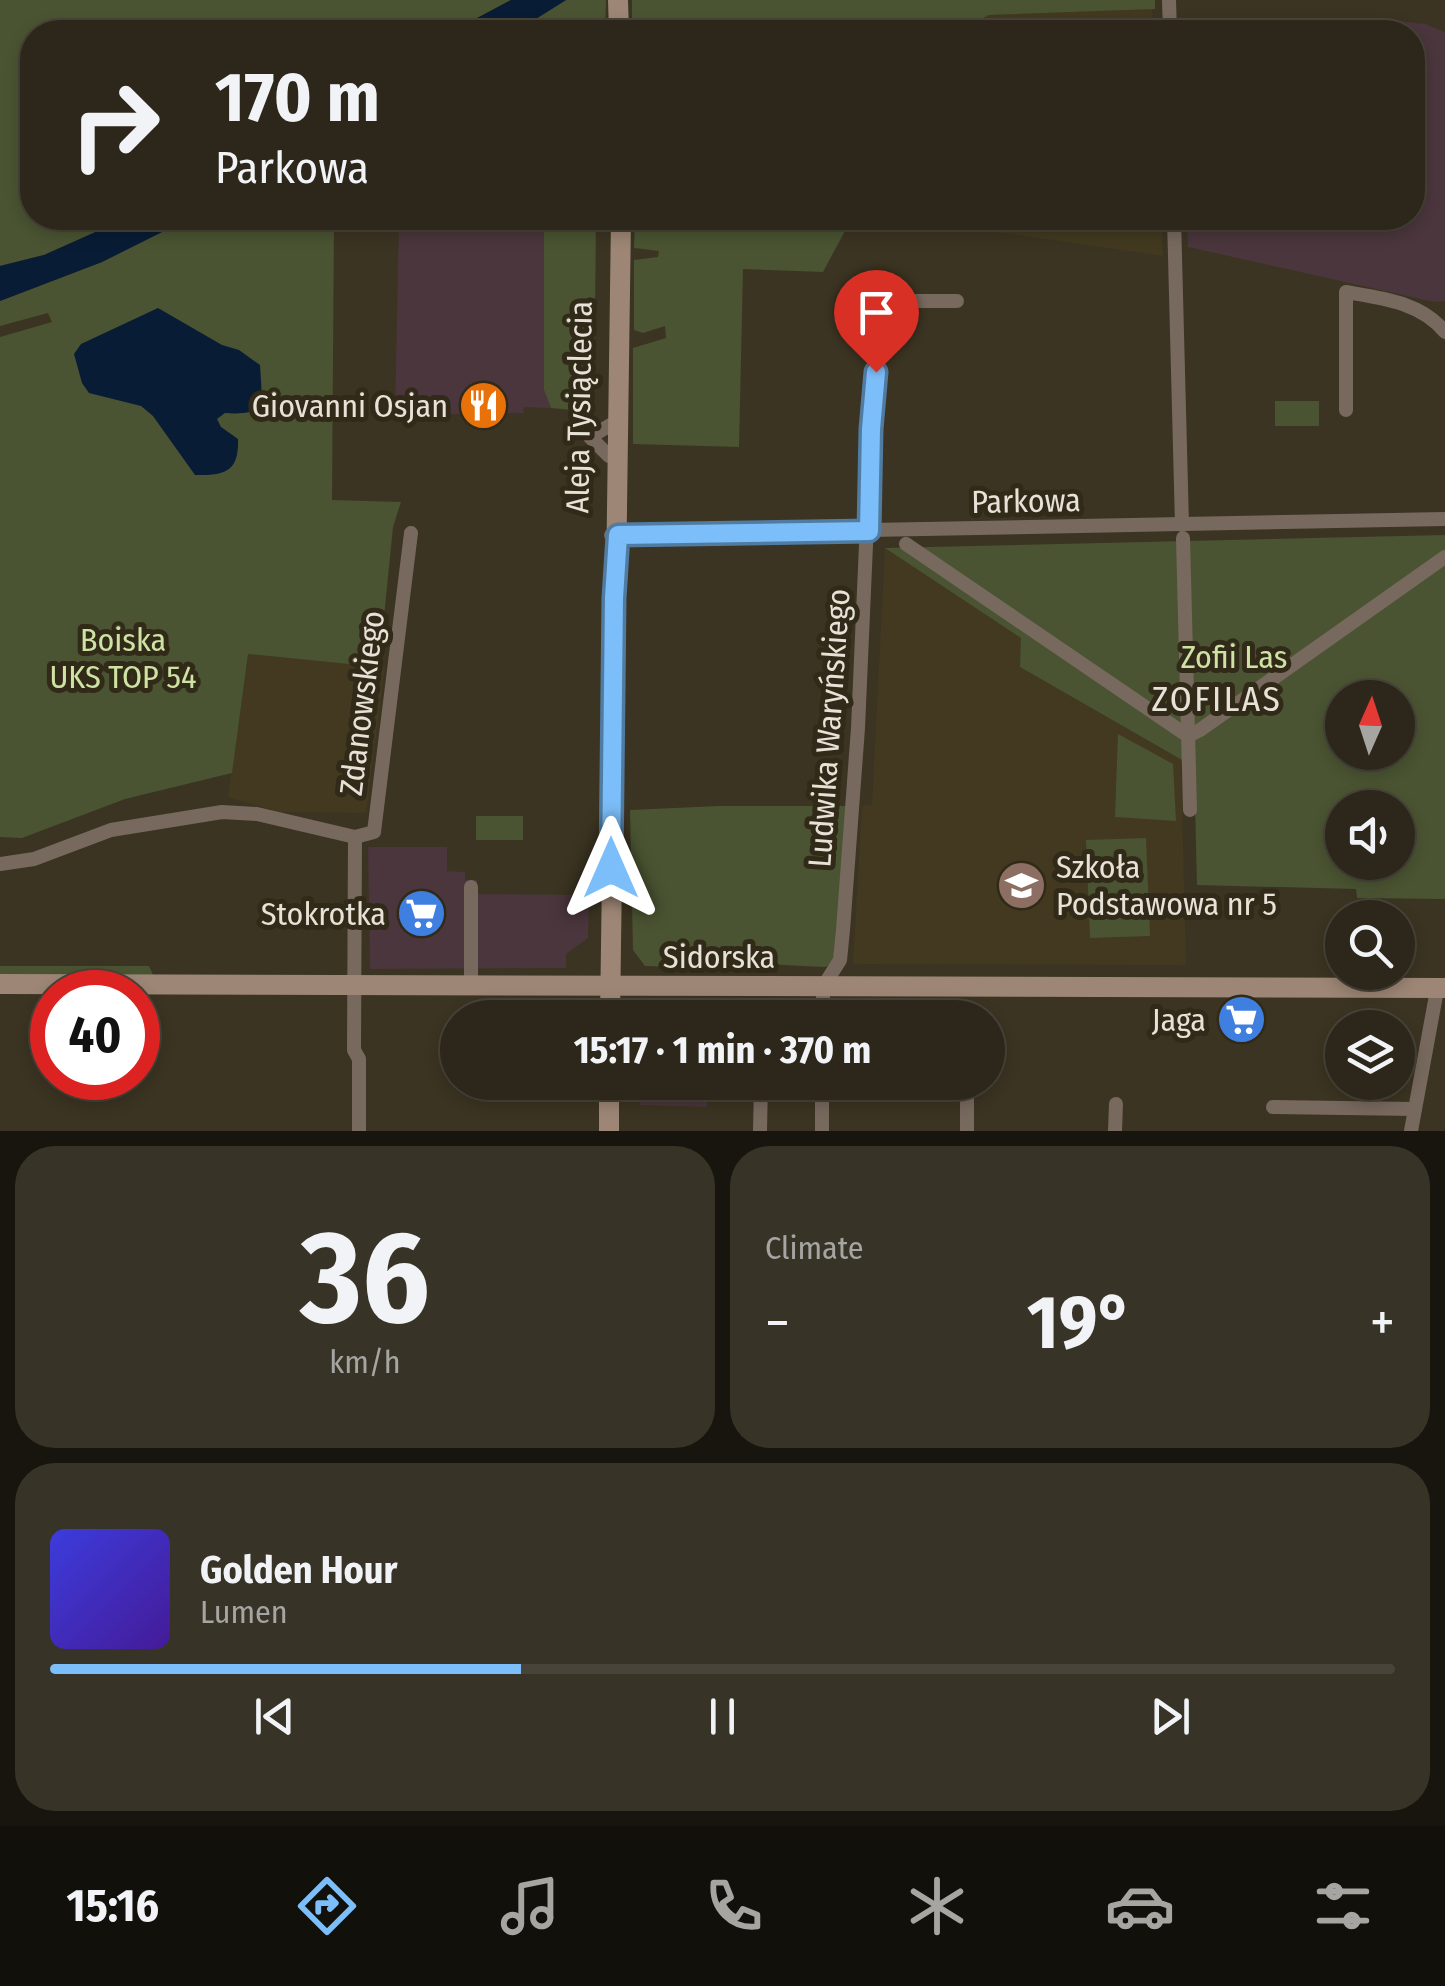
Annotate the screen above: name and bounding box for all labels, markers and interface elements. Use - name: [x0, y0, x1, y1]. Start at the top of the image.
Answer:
- text: 170 m: [215, 56, 380, 140]
- icon: right: [50, 60, 180, 190]
- text: Parkowa: [215, 141, 369, 195]
- pin: [834, 270, 919, 373]
- icon: arrive: [849, 285, 904, 340]
- street label: Aleja Tysiąclecia: [558, 300, 600, 514]
- restaurant icon: Giovanni Osjan: [457, 380, 509, 432]
- place label: Giovanni Osjan: [252, 387, 448, 425]
- street label: Parkowa: [971, 481, 1081, 521]
- street label: Ludwika Waryńskiego: [800, 587, 858, 869]
- street label: Zdanowskiego: [332, 609, 392, 797]
- park label: Boiska UKS TOP 54: [49, 621, 197, 696]
- park label: Zofii Las: [1181, 638, 1287, 676]
- district label: ZOFILAS: [1152, 678, 1282, 720]
- north arrow: [1325, 680, 1415, 770]
- map controls: [1325, 680, 1415, 1100]
- button: sound: [1325, 790, 1415, 880]
- position arrow: [559, 816, 663, 920]
- place label: Szkoła Podstawowa nr 5: [1056, 848, 1277, 923]
- school or university icon: Szkoła Podstawowa nr 5: [995, 859, 1047, 911]
- supermarket icon: Stokrotka: [395, 888, 447, 940]
- place label: Stokrotka: [261, 895, 386, 933]
- button: search: [1325, 900, 1415, 990]
- street label: Sidorska: [663, 938, 775, 976]
- speed limit sign: 40: [30, 970, 160, 1100]
- supermarket icon: Jaga: [1215, 994, 1267, 1046]
- place label: Jaga: [1152, 1001, 1206, 1039]
- button: layers: [1325, 1010, 1415, 1100]
- text: 15:17 · 1 min · 370 m: [574, 1027, 871, 1073]
- text: 36: [300, 1200, 430, 1356]
- text: Climate: [765, 1229, 864, 1267]
- text: 19°: [1027, 1278, 1133, 1368]
- text: −: [765, 1290, 790, 1356]
- text: +: [1370, 1290, 1395, 1356]
- text: km/h: [329, 1343, 401, 1381]
- text: Golden Hour: [200, 1547, 398, 1593]
- text: Lumen: [200, 1593, 288, 1631]
- icon: previous: [247, 1689, 302, 1744]
- icon: pause: [695, 1689, 750, 1744]
- icon: next: [1143, 1689, 1198, 1744]
- icon: directions: [292, 1871, 362, 1941]
- icon: music: [495, 1871, 565, 1941]
- icon: phone: [699, 1871, 769, 1941]
- icon: climate: [902, 1871, 972, 1941]
- icon: car: [1105, 1871, 1175, 1941]
- icon: filters: [1308, 1871, 1378, 1941]
- text: 15:16: [67, 1879, 159, 1933]

